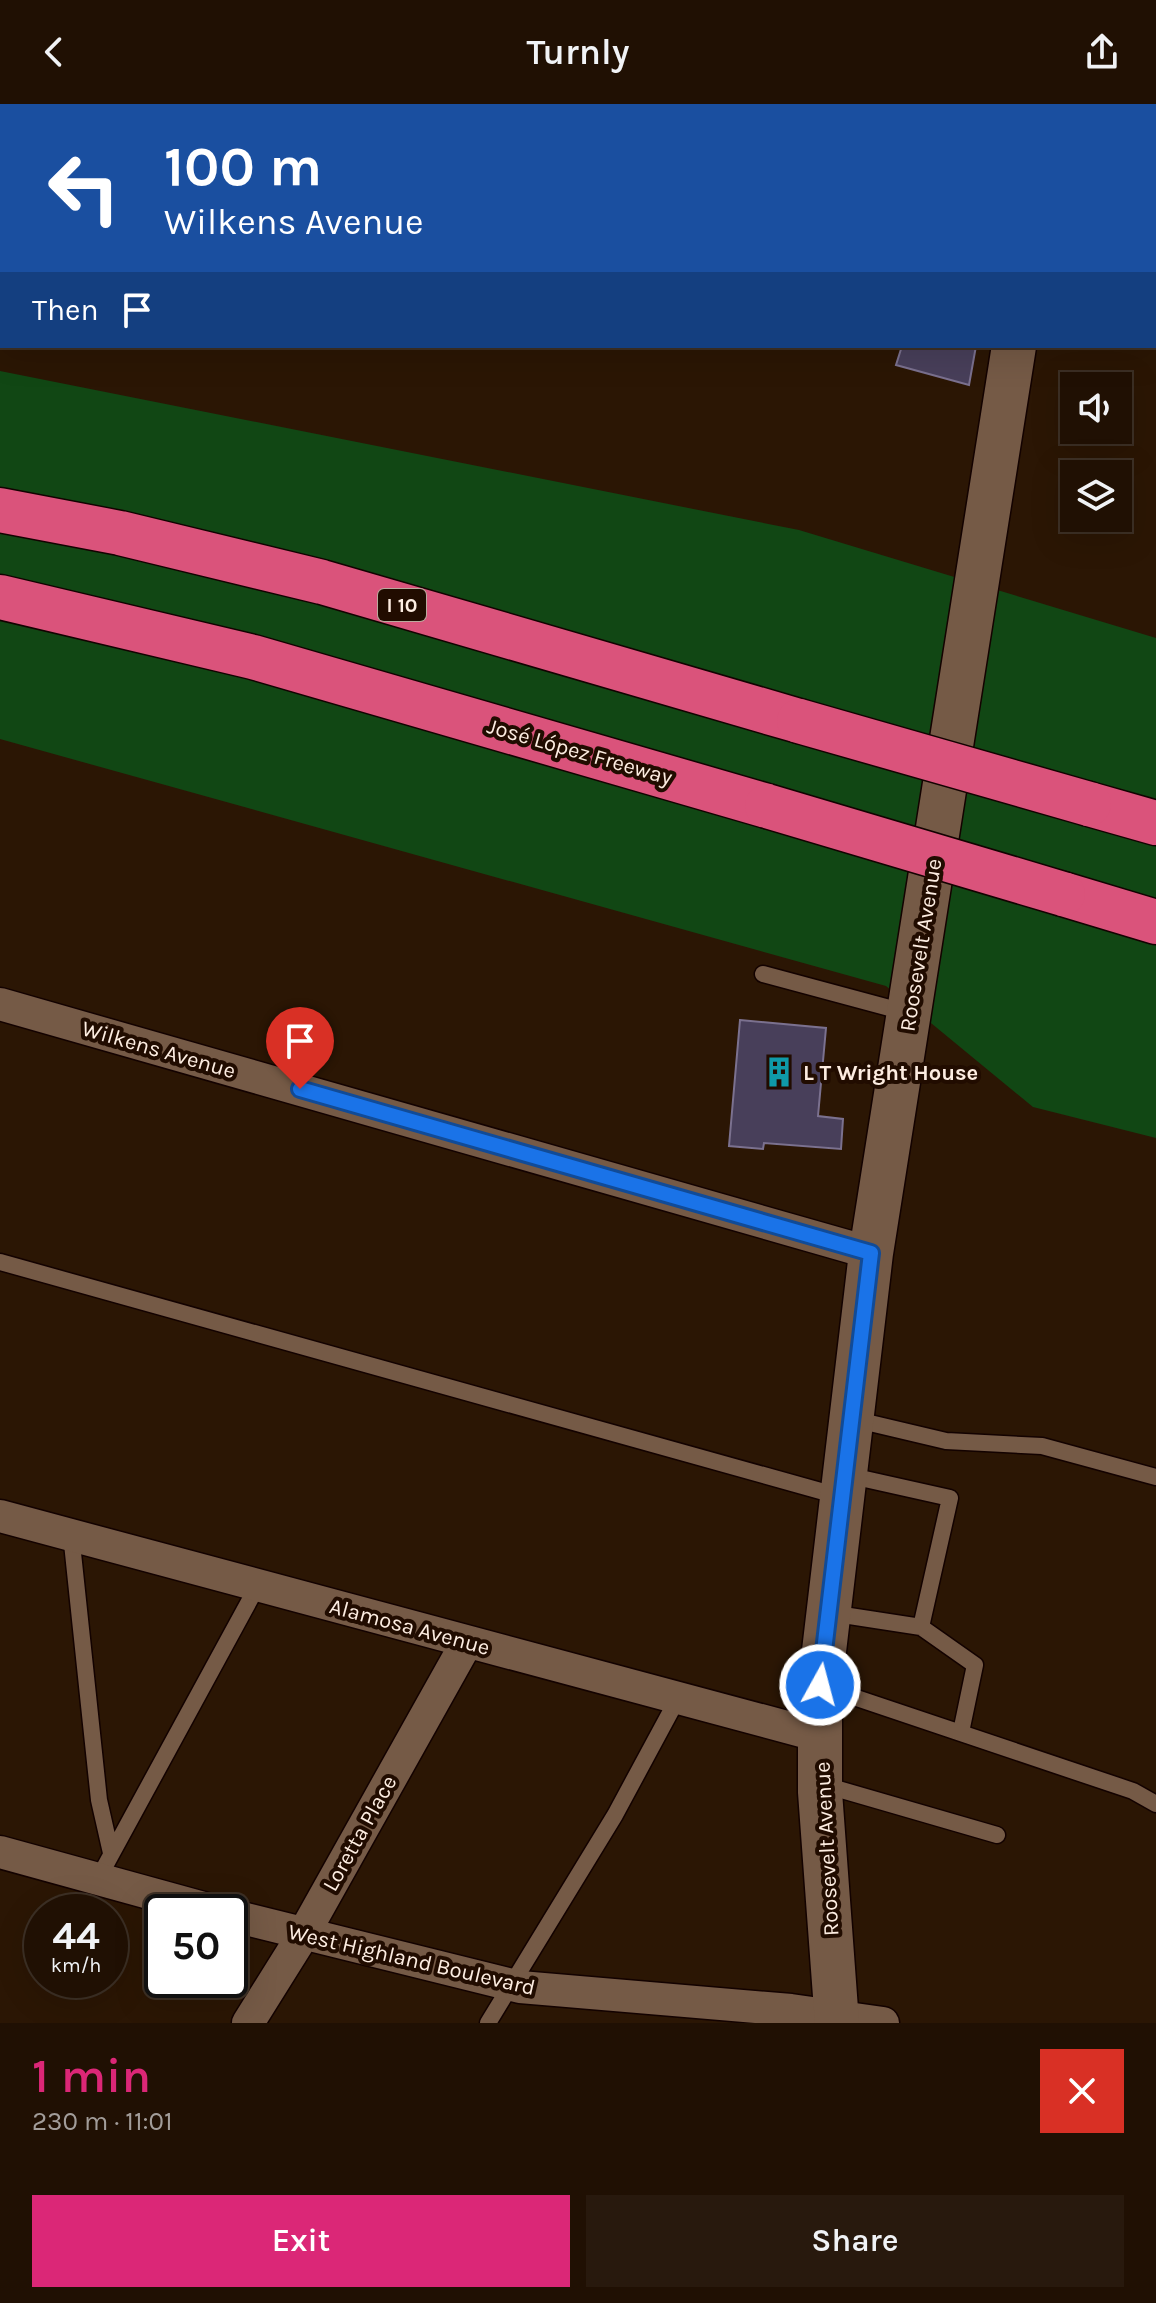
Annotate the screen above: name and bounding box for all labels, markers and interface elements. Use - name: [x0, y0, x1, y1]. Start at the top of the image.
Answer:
- icon: back: [32, 30, 76, 74]
- icon: share: [1080, 30, 1124, 74]
- text: Turnly: [527, 31, 629, 73]
- text: 100 m: [164, 134, 322, 199]
- icon: left: [32, 136, 136, 240]
- text: Wilkens Avenue: [164, 201, 423, 243]
- icon: arrive: [115, 288, 159, 332]
- text: Then: [32, 292, 99, 328]
- map controls: [1060, 372, 1132, 532]
- button: sound: [1060, 372, 1132, 444]
- button: layers: [1060, 460, 1132, 532]
- road number: I 10: [378, 589, 426, 621]
- street label: José López Freeway: [484, 713, 675, 791]
- street label: Roosevelt Avenue: [894, 857, 947, 1034]
- pin: [266, 1007, 334, 1089]
- street label: Wilkens Avenue: [79, 1016, 239, 1084]
- icon: arrive: [278, 1019, 322, 1063]
- building icon: L T Wright House: [762, 1055, 796, 1089]
- place label: L T Wright House: [803, 1060, 978, 1086]
- street label: Alamosa Avenue: [327, 1593, 493, 1661]
- position arrow: [778, 1643, 862, 1727]
- street label: Roosevelt Avenue: [809, 1761, 845, 1937]
- street label: Loretta Place: [317, 1771, 402, 1896]
- speed limit sign: 50: [144, 1894, 248, 1998]
- text: 44: [52, 1912, 100, 1959]
- street label: West Highland Boulevard: [286, 1919, 538, 2001]
- text: km/h: [51, 1954, 101, 1977]
- text: 1 min: [32, 2048, 151, 2104]
- button: close: [1040, 2049, 1124, 2133]
- text: 230 m · 11:01: [32, 2106, 173, 2137]
- button: Exit: [32, 2195, 570, 2287]
- button: Share: [586, 2195, 1124, 2287]

